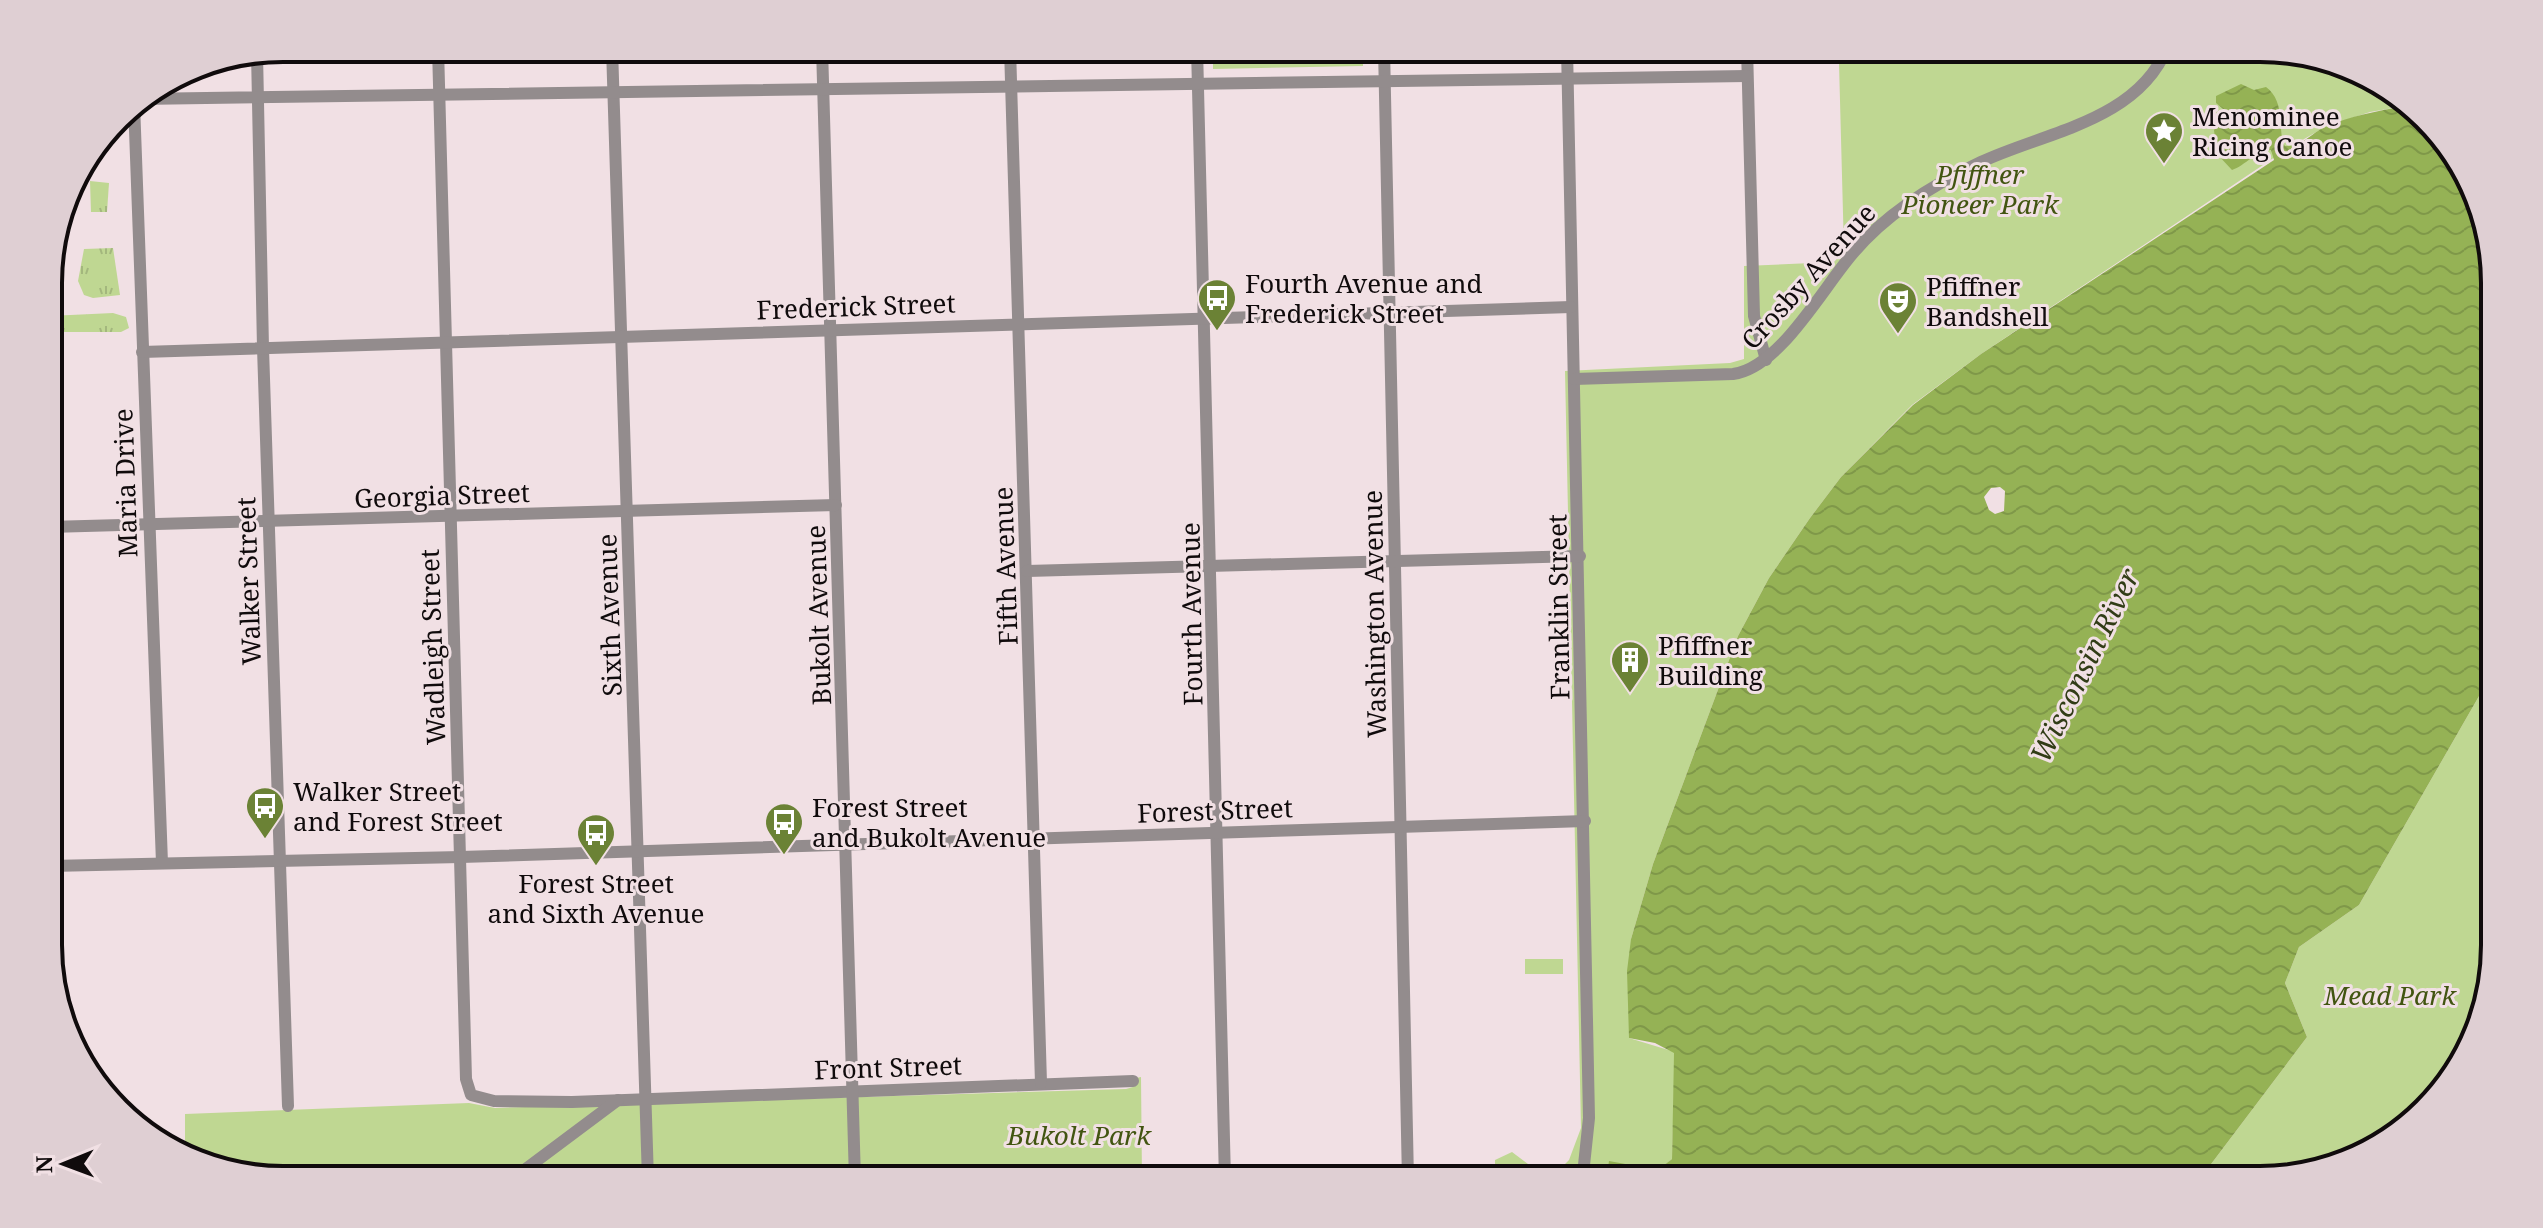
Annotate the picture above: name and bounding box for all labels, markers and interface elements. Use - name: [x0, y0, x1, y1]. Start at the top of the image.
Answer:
- place label: Menominee Ricing Canoe: [2192, 98, 2352, 164]
- place icon: Menominee Ricing Canoe: [2143, 110, 2185, 165]
- park label: Pfiffner Pioneer Park: [1900, 156, 2060, 222]
- street label: Crosby Avenue: [1733, 195, 1883, 357]
- place label: Fourth Avenue and Frederick Street: [1245, 265, 1483, 331]
- place label: Pfiffner Bandshell: [1926, 268, 2049, 334]
- bus stop icon: Fourth Avenue and Frederick Street: [1196, 277, 1238, 332]
- theatre icon: Pfiffner Bandshell: [1877, 280, 1919, 335]
- street label: Frederick Street: [756, 285, 956, 327]
- street label: Maria Drive: [104, 408, 146, 558]
- street label: Georgia Street: [353, 474, 531, 516]
- street label: Fifth Avenue: [984, 486, 1026, 646]
- street label: Washington Avenue: [1354, 490, 1394, 738]
- street label: Walker Street: [227, 496, 269, 666]
- street label: Franklin Street: [1538, 514, 1578, 700]
- street label: Fourth Avenue: [1171, 522, 1211, 706]
- street label: Bukolt Avenue: [797, 524, 839, 706]
- street label: Sixth Avenue: [588, 533, 630, 697]
- street label: Wadleigh Street: [411, 548, 453, 746]
- water label: Wisconsin River: [2020, 561, 2148, 769]
- place label: Pfiffner Building: [1658, 627, 1763, 693]
- building icon: Pfiffner Building: [1609, 639, 1651, 694]
- place label: Walker Street and Forest Street: [293, 773, 503, 839]
- bus stop icon: Walker Street and Forest Street: [244, 785, 286, 840]
- place label: Forest Street and Bukolt Avenue: [812, 789, 1046, 855]
- street label: Forest Street: [1137, 789, 1293, 831]
- bus stop icon: Forest Street and Bukolt Avenue: [763, 801, 805, 856]
- bus stop icon: Forest Street and Sixth Avenue: [575, 812, 617, 867]
- place label: Forest Street and Sixth Avenue: [488, 865, 704, 931]
- park label: Mead Park: [2323, 977, 2457, 1013]
- street label: Front Street: [814, 1046, 962, 1088]
- park label: Bukolt Park: [1006, 1117, 1152, 1153]
- north arrow: [24, 1124, 104, 1204]
- text: N: [28, 1155, 58, 1173]

